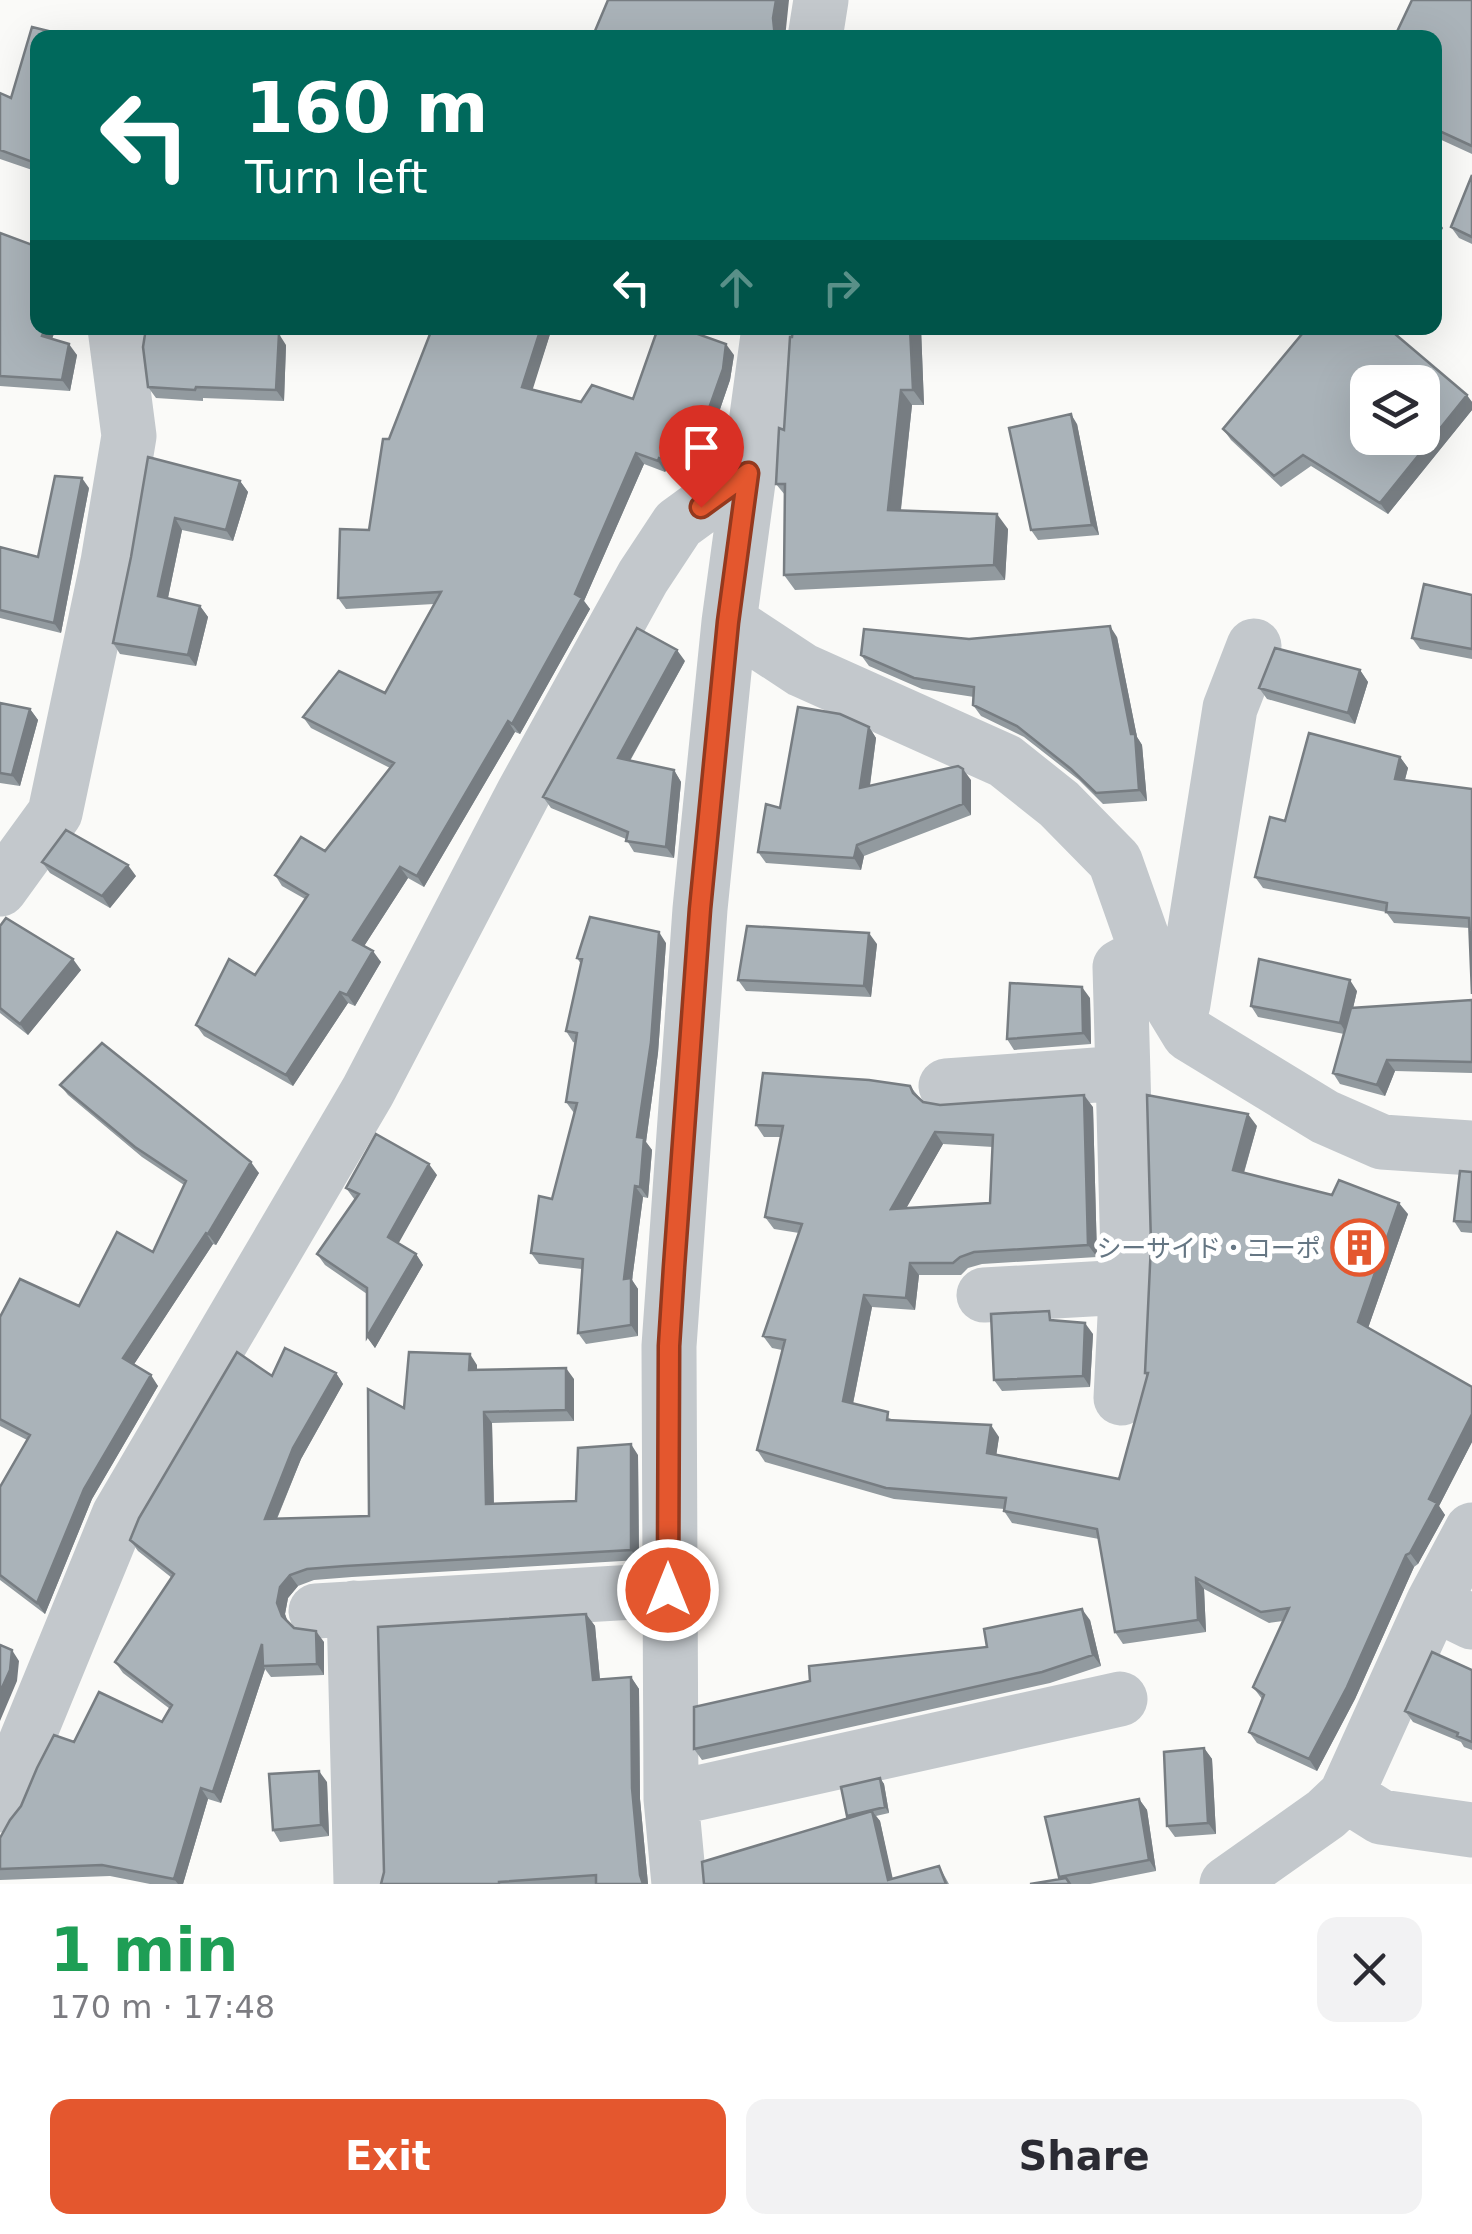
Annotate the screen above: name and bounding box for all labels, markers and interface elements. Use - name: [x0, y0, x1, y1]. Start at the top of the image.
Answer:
- text: 160 m: [245, 67, 488, 149]
- icon: left: [80, 70, 210, 200]
- text: Turn left: [245, 151, 428, 204]
- icon: left: [604, 260, 659, 315]
- icon: ahead: [709, 260, 764, 315]
- icon: right: [814, 260, 869, 315]
- map controls: [1350, 365, 1440, 455]
- button: layers: [1350, 365, 1440, 455]
- pin: [659, 405, 744, 508]
- icon: arrive: [674, 420, 729, 475]
- building icon: シーサイド・コーポ: [1330, 1218, 1390, 1278]
- place label: シーサイド・コーポ: [1096, 1234, 1321, 1263]
- position arrow: [616, 1538, 720, 1642]
- text: 1 min: [50, 1915, 238, 1985]
- button: close: [1317, 1917, 1422, 2022]
- text: 170 m · 17:48: [50, 1988, 275, 2026]
- button: Exit: [50, 2099, 726, 2214]
- button: Share: [746, 2099, 1422, 2214]

